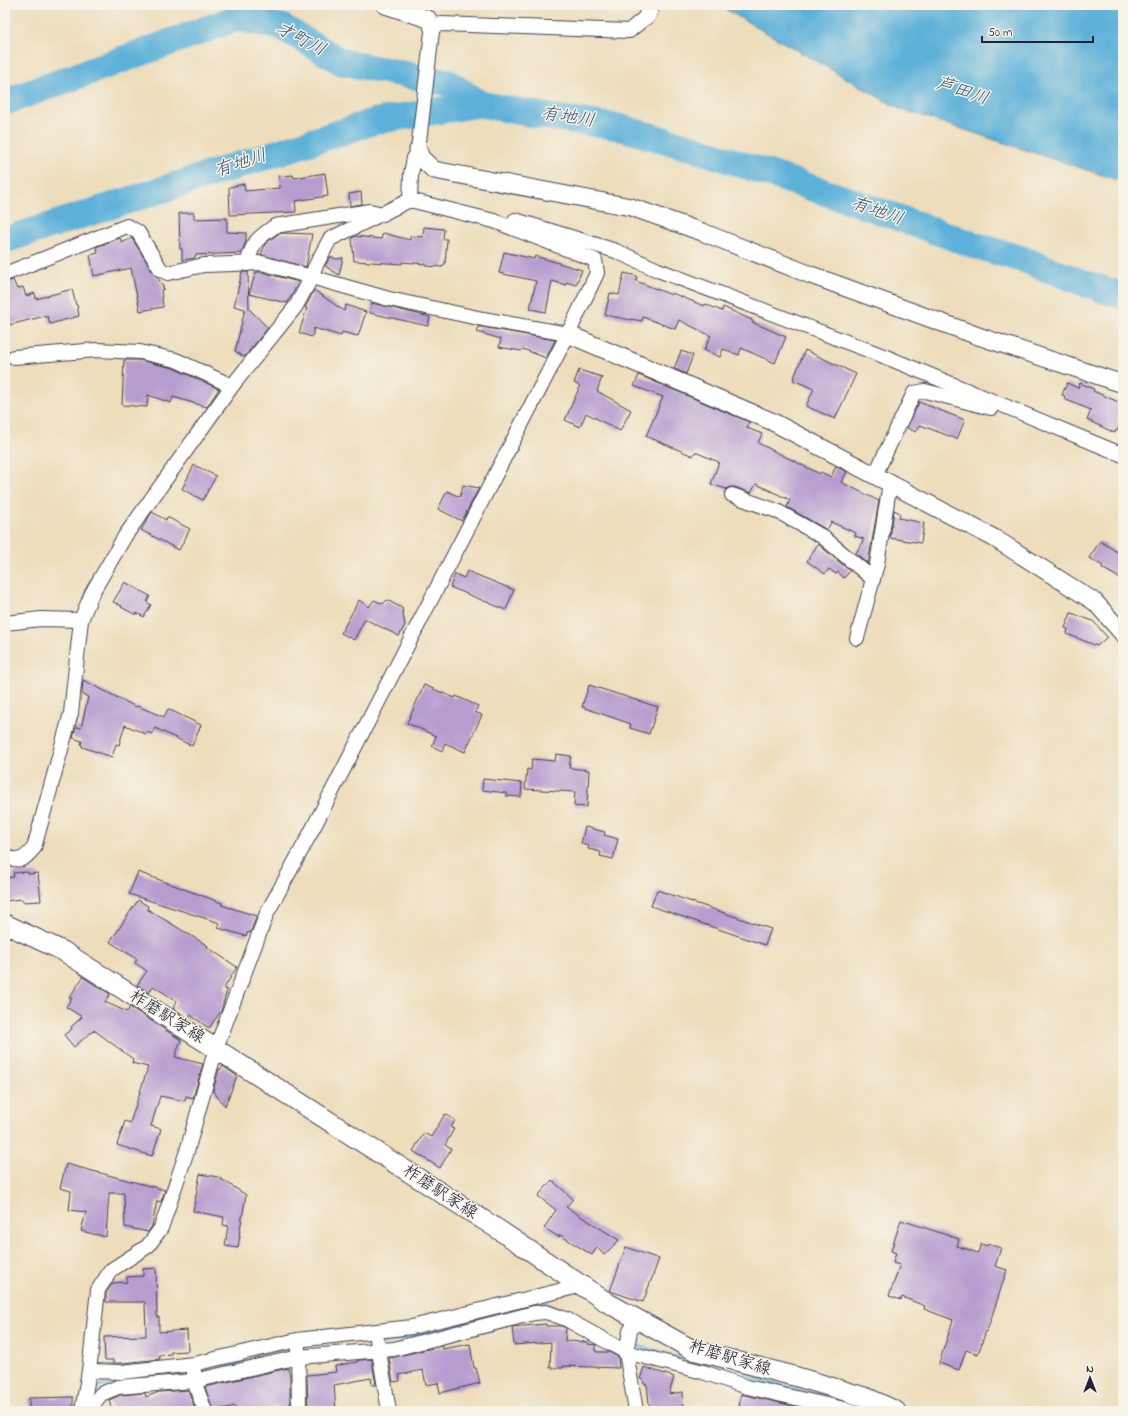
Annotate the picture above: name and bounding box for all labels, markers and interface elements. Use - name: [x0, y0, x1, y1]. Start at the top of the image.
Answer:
- water label: 才町川: [270, 16, 330, 64]
- scale bar: [982, 18, 1093, 44]
- text: 50 m: [988, 24, 1012, 42]
- water label: 芦田川: [932, 71, 992, 113]
- water label: 有地川: [539, 101, 597, 135]
- water label: 有地川: [211, 143, 271, 185]
- water label: 有地川: [847, 191, 907, 233]
- street label: 柞磨駅家線: [124, 984, 210, 1050]
- street label: 柞磨駅家線: [398, 1158, 482, 1226]
- street label: 柞磨駅家線: [686, 1334, 774, 1382]
- north arrow: [1070, 1358, 1110, 1398]
- text: N: [1086, 1361, 1094, 1377]

